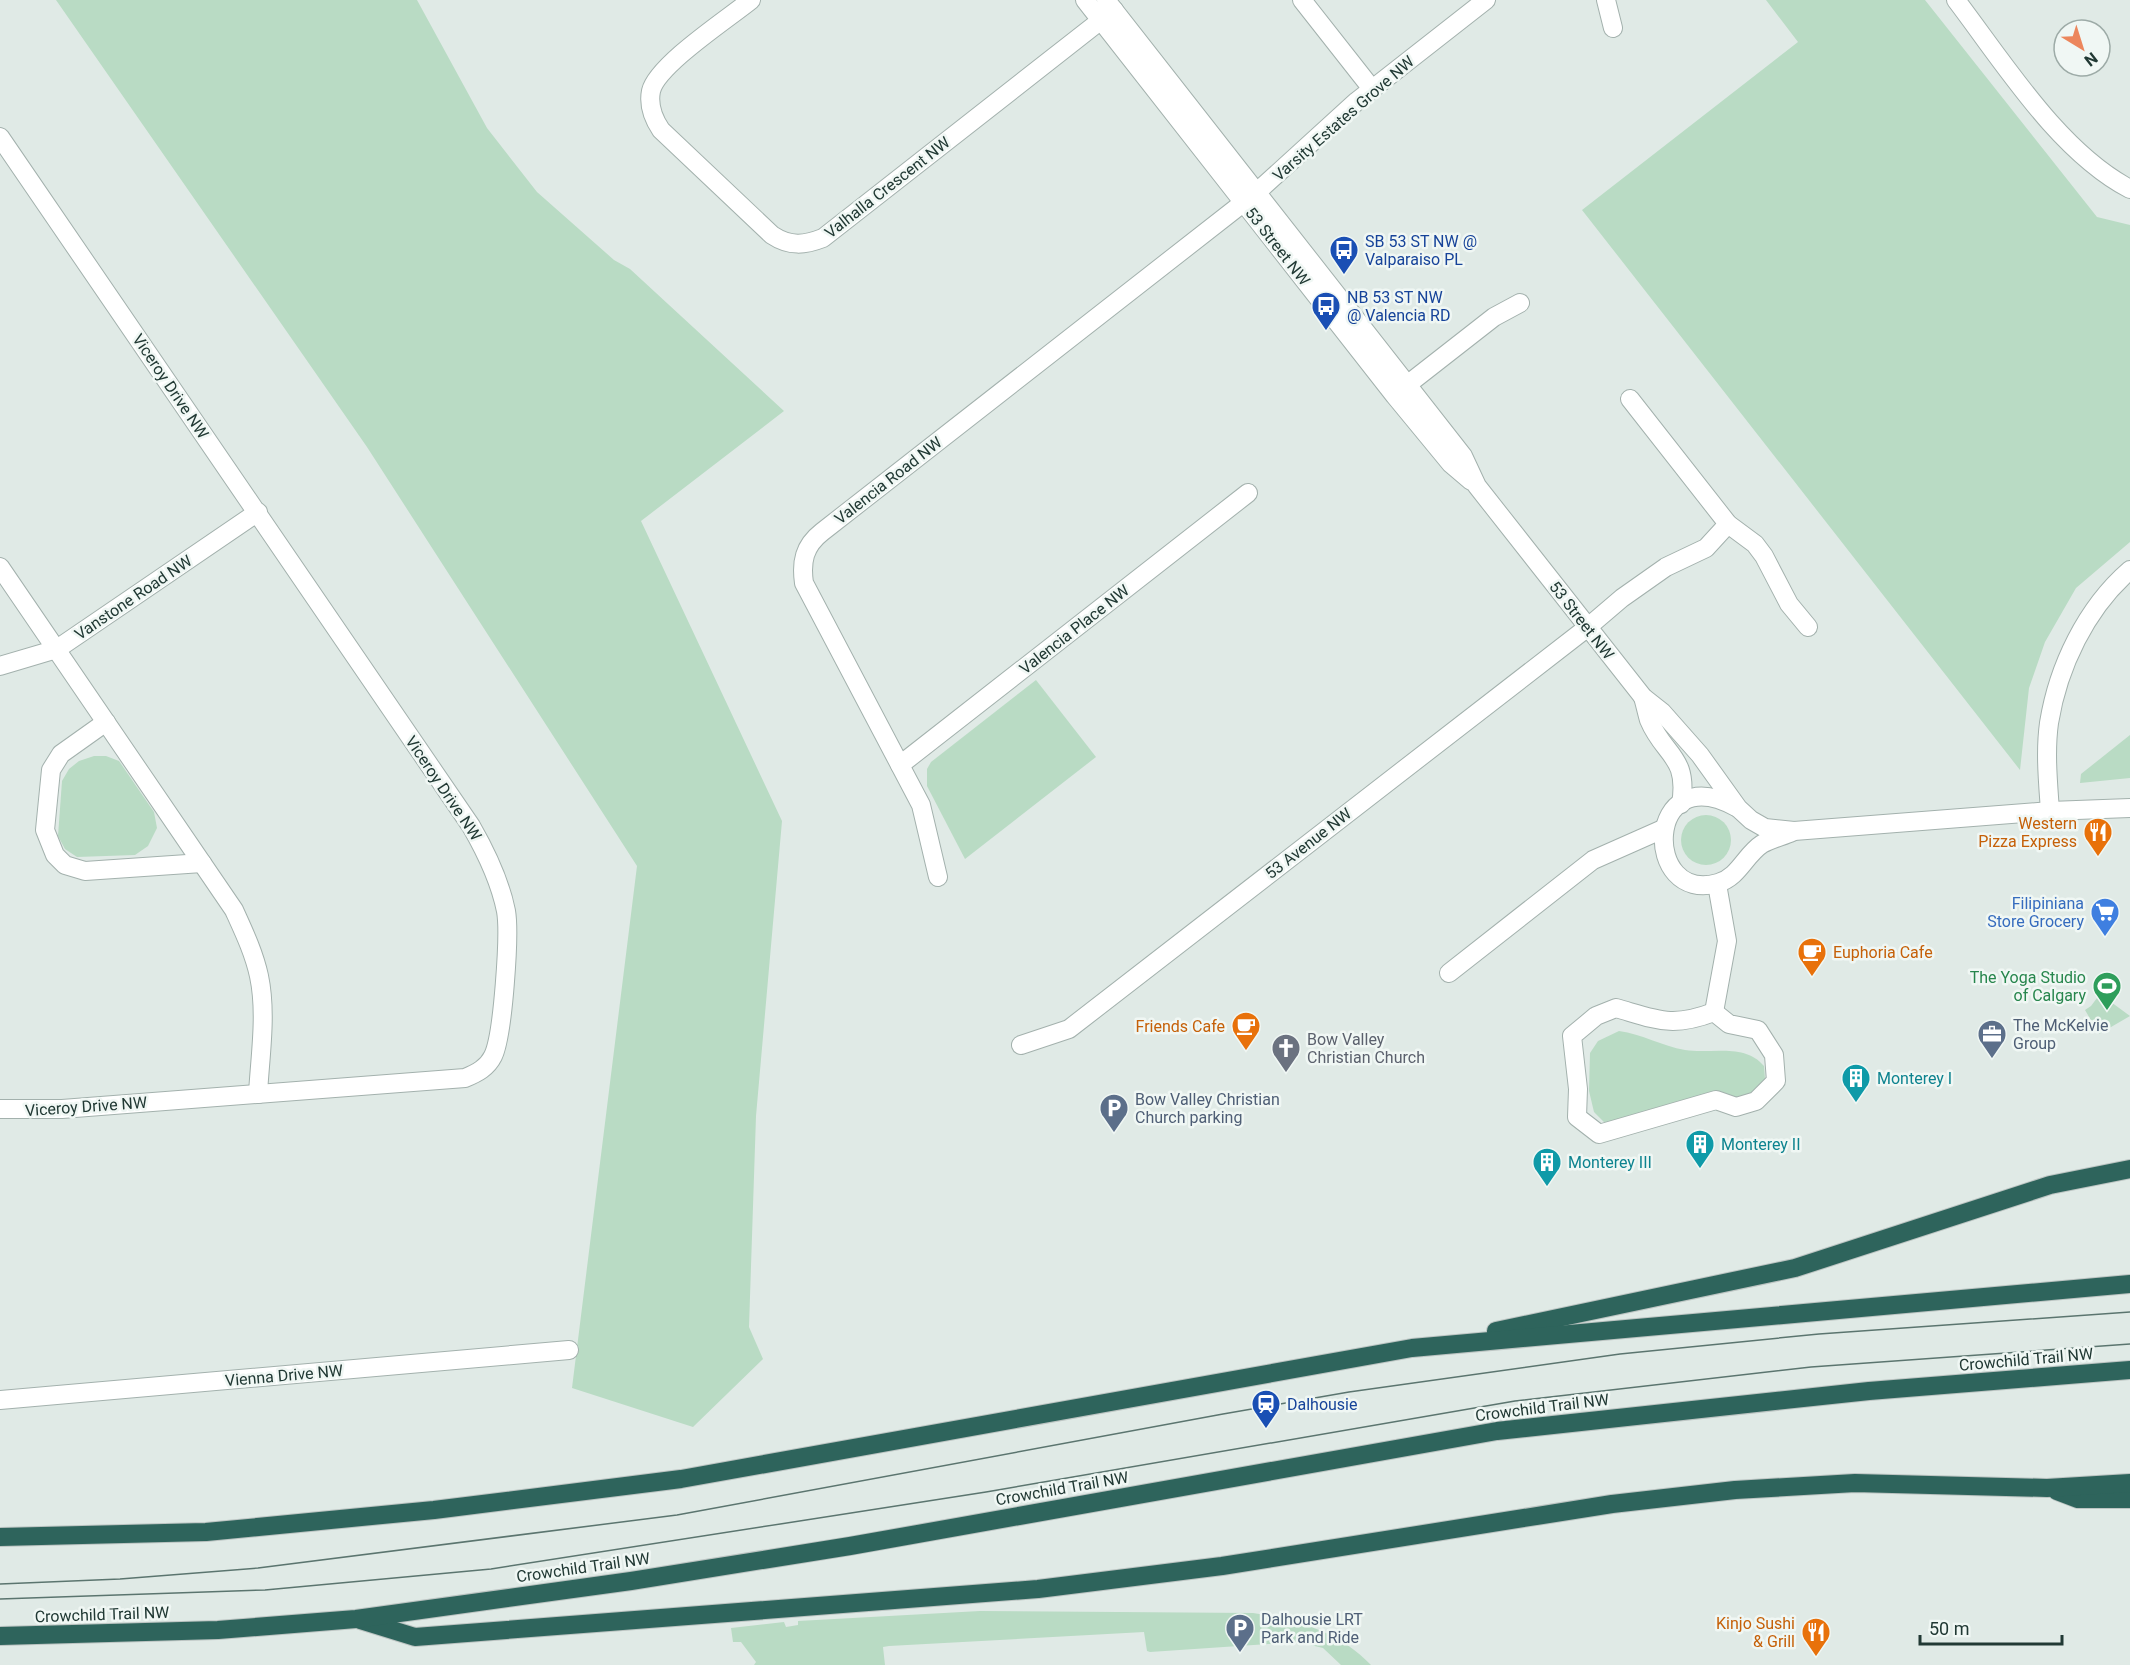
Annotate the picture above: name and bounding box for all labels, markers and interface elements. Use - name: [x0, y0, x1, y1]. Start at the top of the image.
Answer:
- north arrow: [2052, 18, 2112, 78]
- text: N: [2081, 48, 2101, 70]
- street label: Varsity Estates Grove NW: [1269, 52, 1418, 185]
- street label: Valhalla Crescent NW: [821, 133, 954, 242]
- street label: 53 Street NW: [1241, 204, 1314, 289]
- place label: SB 53 ST NW @ Valparaiso PL: [1365, 232, 1477, 269]
- bus stop icon: SB 53 ST NW @ Valparaiso PL: [1328, 234, 1360, 276]
- place label: NB 53 ST NW @ Valencia RD: [1347, 288, 1450, 325]
- bus stop icon: NB 53 ST NW @ Valencia RD: [1310, 290, 1342, 332]
- street label: Viceroy Drive NW: [129, 330, 213, 442]
- street label: Valencia Road NW: [831, 433, 946, 528]
- street label: Vanstone Road NW: [71, 551, 196, 644]
- street label: 53 Street NW: [1545, 578, 1618, 663]
- street label: Valencia Place NW: [1016, 581, 1133, 678]
- street label: Viceroy Drive NW: [402, 732, 486, 844]
- street label: 53 Avenue NW: [1262, 804, 1355, 883]
- place label: Western Pizza Express: [1978, 814, 2077, 851]
- restaurant icon: Western Pizza Express: [2082, 816, 2114, 858]
- place label: Filipiniana Store Grocery: [1987, 894, 2084, 931]
- supermarket icon: Filipiniana Store Grocery: [2089, 896, 2121, 938]
- cafe icon: Euphoria Cafe: [1796, 936, 1828, 978]
- place label: Euphoria Cafe: [1833, 943, 1933, 962]
- place label: The Yoga Studio of Calgary: [1970, 968, 2086, 1005]
- sports icon: The Yoga Studio of Calgary: [2091, 970, 2123, 1012]
- cafe icon: Friends Cafe: [1230, 1010, 1262, 1052]
- place label: The McKelvie Group: [2013, 1016, 2109, 1053]
- place label: Friends Cafe: [1136, 1017, 1225, 1036]
- office icon: The McKelvie Group: [1976, 1018, 2008, 1060]
- place label: Bow Valley Christian Church: [1307, 1030, 1425, 1067]
- church icon: Bow Valley Christian Church: [1270, 1032, 1302, 1074]
- building icon: Monterey I: [1840, 1062, 1872, 1104]
- place label: Monterey I: [1877, 1069, 1952, 1088]
- place label: Bow Valley Christian Church parking: [1135, 1090, 1280, 1127]
- parking icon: Bow Valley Christian Church parking: [1098, 1092, 1130, 1134]
- street label: Viceroy Drive NW: [24, 1093, 148, 1120]
- building icon: Monterey II: [1684, 1128, 1716, 1170]
- place label: Monterey II: [1721, 1135, 1801, 1154]
- building icon: Monterey III: [1531, 1146, 1563, 1188]
- place label: Monterey III: [1568, 1153, 1652, 1172]
- street label: Crowchild Trail NW: [1958, 1344, 2094, 1375]
- street label: Vienna Drive NW: [224, 1361, 344, 1390]
- station icon: Dalhousie: [1250, 1388, 1282, 1430]
- street label: Crowchild Trail NW: [1474, 1390, 1610, 1425]
- place label: Dalhousie: [1287, 1395, 1357, 1414]
- street label: Crowchild Trail NW: [994, 1467, 1130, 1510]
- street label: Crowchild Trail NW: [515, 1549, 651, 1586]
- street label: Crowchild Trail NW: [34, 1603, 170, 1626]
- scale bar: [1920, 1608, 2062, 1646]
- place label: Dalhousie LRT Park and Ride: [1261, 1610, 1363, 1647]
- parking icon: Dalhousie LRT Park and Ride: [1224, 1612, 1256, 1654]
- place label: Kinjo Sushi & Grill: [1716, 1614, 1795, 1651]
- restaurant icon: Kinjo Sushi & Grill: [1800, 1616, 1832, 1658]
- text: 50 m: [1929, 1618, 1969, 1639]

